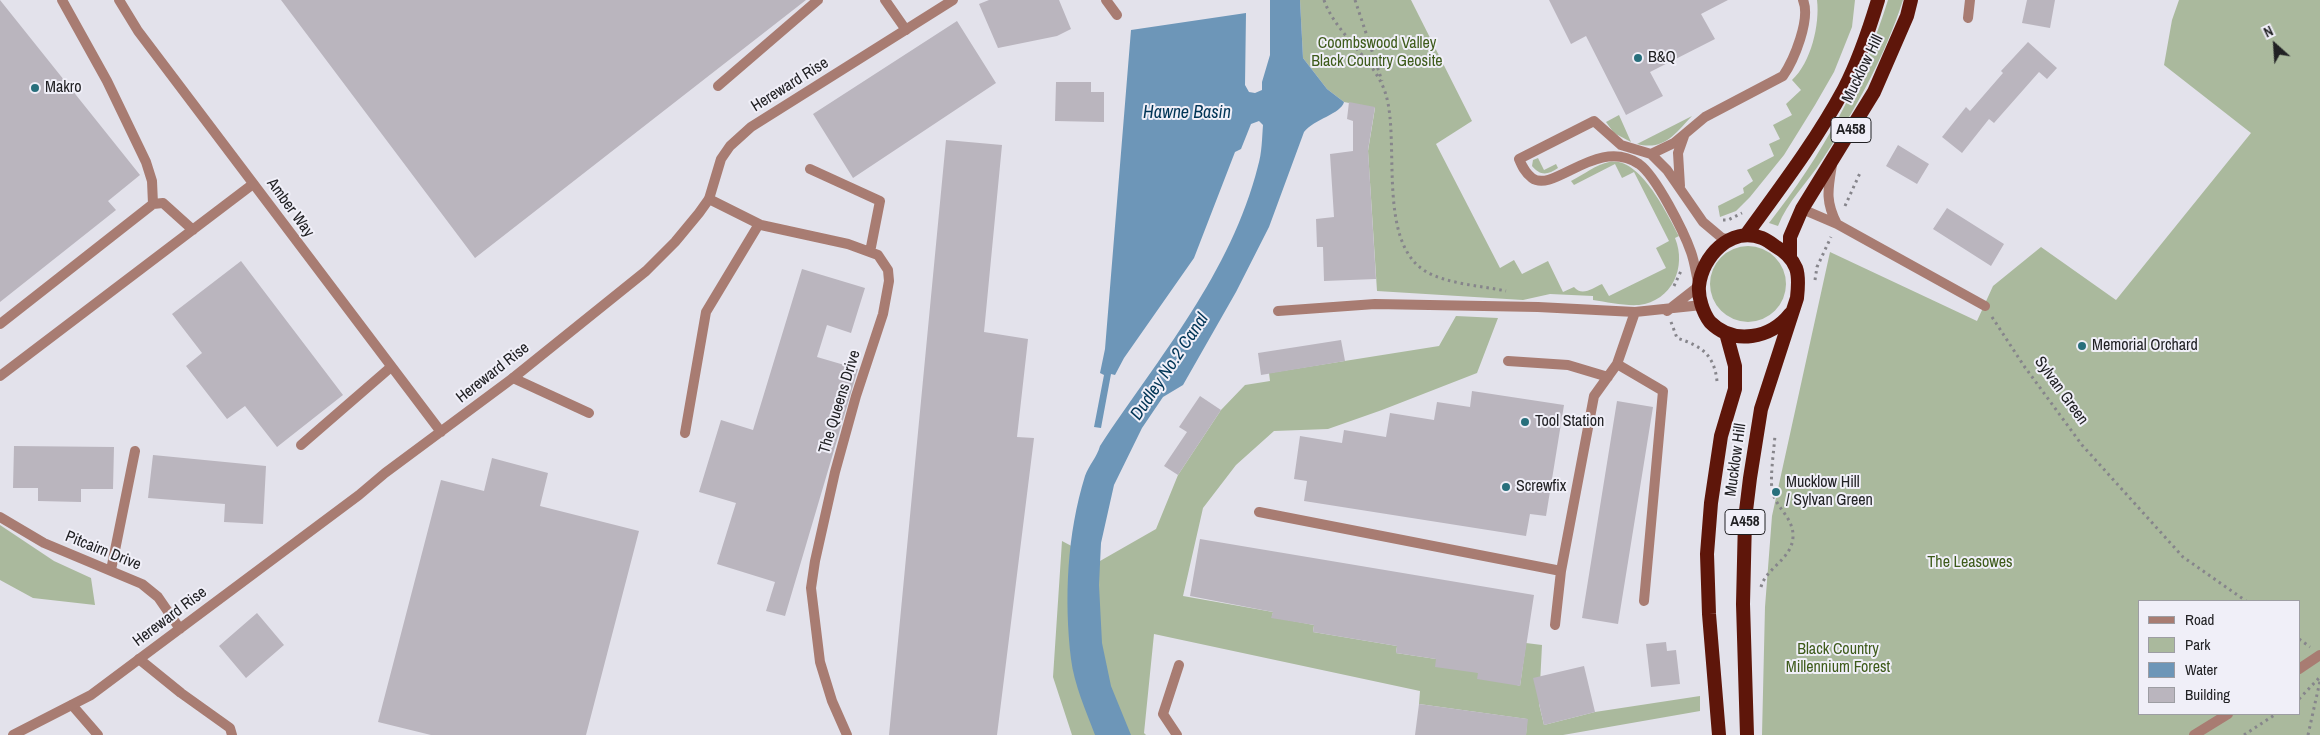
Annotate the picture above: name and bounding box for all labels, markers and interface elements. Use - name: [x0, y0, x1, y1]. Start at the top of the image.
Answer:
- north arrow: [2250, 20, 2300, 70]
- text: N: [2261, 22, 2276, 41]
- street label: Mucklow Hill: [1838, 32, 1888, 106]
- park label: Coombswood Valley Black Country Geosite: [1311, 34, 1443, 72]
- place label: B&Q: [1648, 48, 1676, 68]
- marker: B&Q: [1632, 52, 1644, 64]
- street label: Hereward Rise: [748, 54, 832, 116]
- place label: Makro: [45, 78, 81, 98]
- marker: Makro: [29, 82, 41, 94]
- water label: Hawne Basin: [1143, 102, 1231, 124]
- road number: A458: [1831, 118, 1871, 142]
- street label: Amber Way: [262, 175, 318, 241]
- water label: Dudley No.2 Canal: [1126, 310, 1214, 424]
- place label: Memorial Orchard: [2092, 336, 2198, 356]
- street label: Hereward Rise: [453, 339, 533, 407]
- marker: Memorial Orchard: [2076, 340, 2088, 352]
- street label: The Queens Drive: [815, 348, 865, 456]
- street label: Sylvan Green: [2030, 353, 2092, 429]
- place label: Tool Station: [1535, 412, 1604, 432]
- marker: Tool Station: [1519, 416, 1531, 428]
- street label: Mucklow Hill: [1721, 422, 1751, 498]
- place label: Mucklow Hill / Sylvan Green: [1786, 473, 1873, 511]
- place label: Screwfix: [1516, 477, 1566, 497]
- marker: Screwfix: [1500, 481, 1512, 493]
- marker: Mucklow Hill / Sylvan Green: [1770, 486, 1782, 498]
- road number: A458: [1725, 510, 1765, 534]
- street label: Pitcairn Drive: [62, 527, 144, 575]
- park label: The Leasowes: [1927, 553, 2013, 573]
- street label: Hereward Rise: [129, 583, 211, 651]
- legend: [2138, 600, 2300, 715]
- text: Road: [2185, 609, 2214, 630]
- text: Park: [2185, 634, 2210, 655]
- park label: Black Country Millennium Forest: [1786, 640, 1890, 678]
- text: Water: [2185, 659, 2217, 680]
- text: Building: [2185, 684, 2230, 705]

